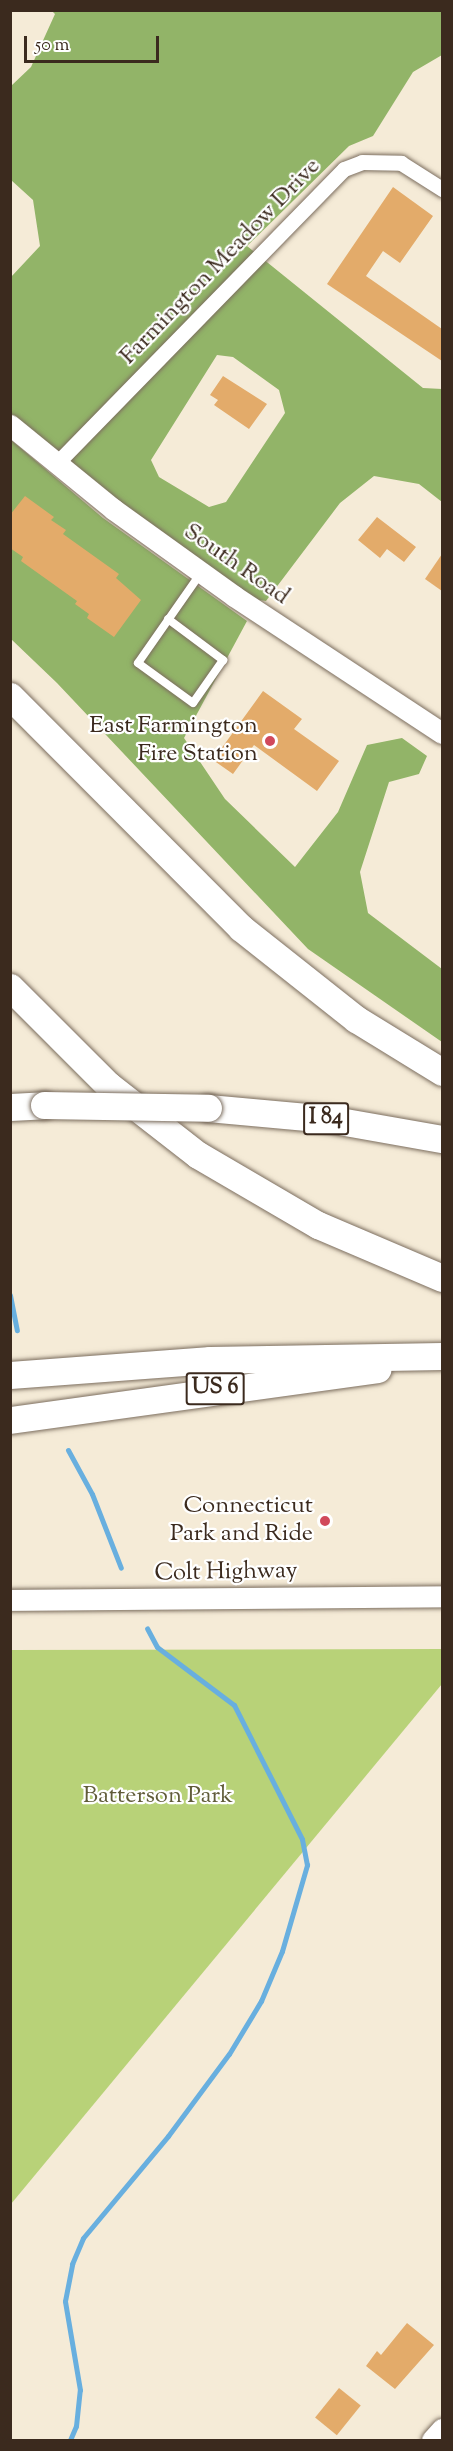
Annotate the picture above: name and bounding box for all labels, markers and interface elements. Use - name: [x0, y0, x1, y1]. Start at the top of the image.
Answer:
- scale bar: [27, 24, 162, 62]
- text: 50 m: [35, 33, 69, 59]
- street label: Farmington Meadow Drive: [115, 153, 327, 371]
- street label: South Road: [178, 518, 294, 612]
- place label: East Farmington Fire Station: [89, 713, 258, 769]
- marker: East Farmington Fire Station: [263, 734, 277, 748]
- road number: I 84: [302, 1100, 350, 1138]
- road number: US 6: [185, 1370, 245, 1408]
- place label: Connecticut Park and Ride: [170, 1493, 313, 1549]
- marker: Connecticut Park and Ride: [318, 1514, 332, 1528]
- street label: Colt Highway: [154, 1557, 298, 1589]
- park label: Batterson Park: [83, 1783, 233, 1811]

